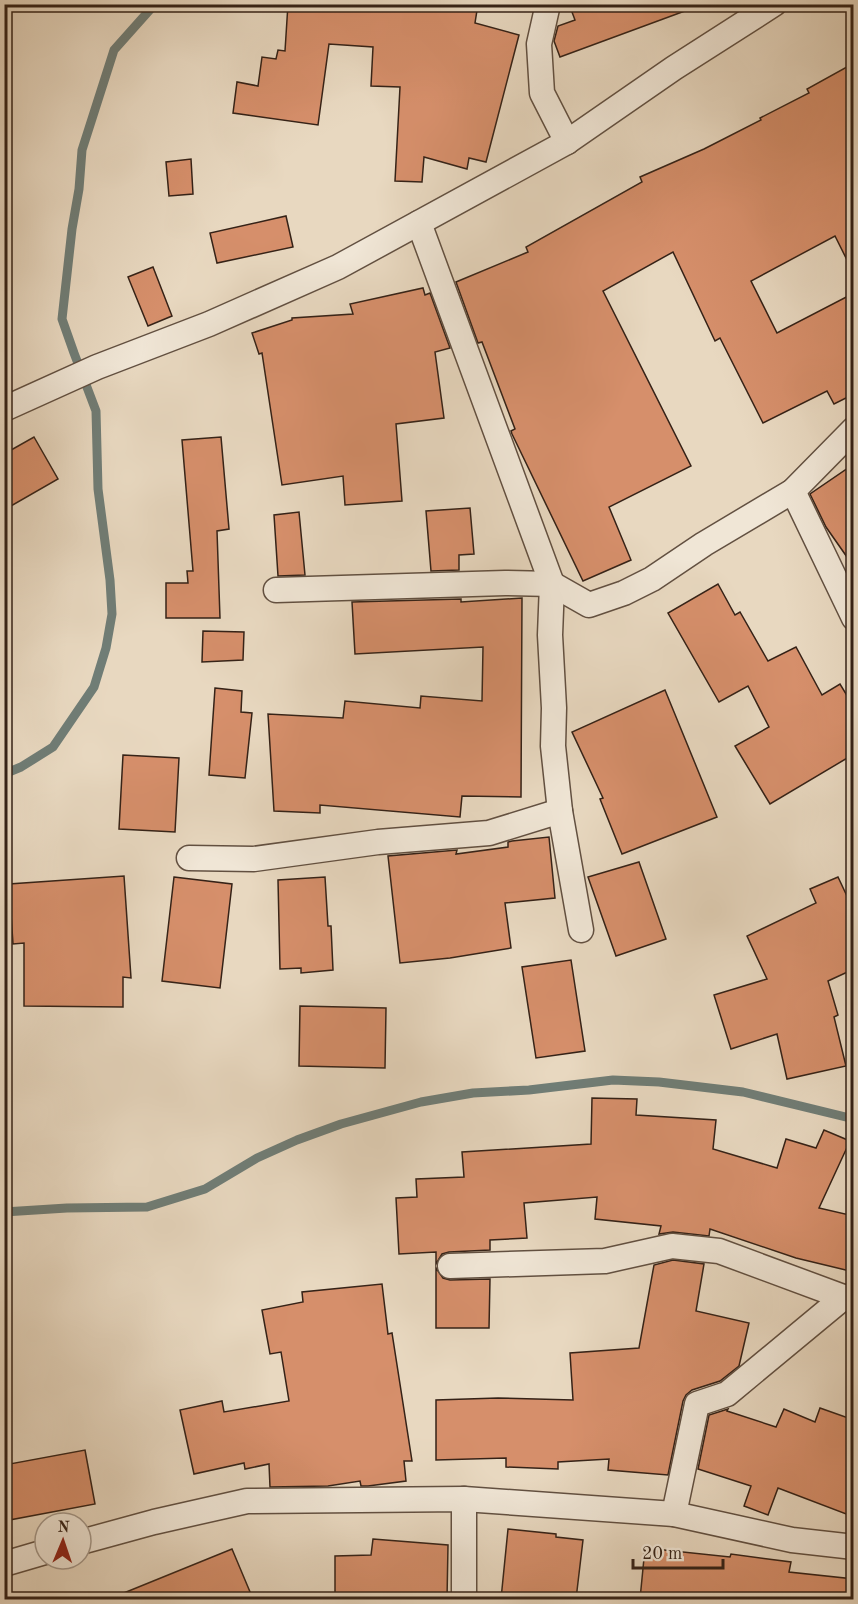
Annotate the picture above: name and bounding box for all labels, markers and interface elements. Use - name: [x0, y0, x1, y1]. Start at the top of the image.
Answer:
- north arrow: [33, 1511, 93, 1571]
- text: N: [57, 1520, 71, 1536]
- scale bar: [633, 1532, 723, 1570]
- text: 20 m: [642, 1545, 682, 1563]

